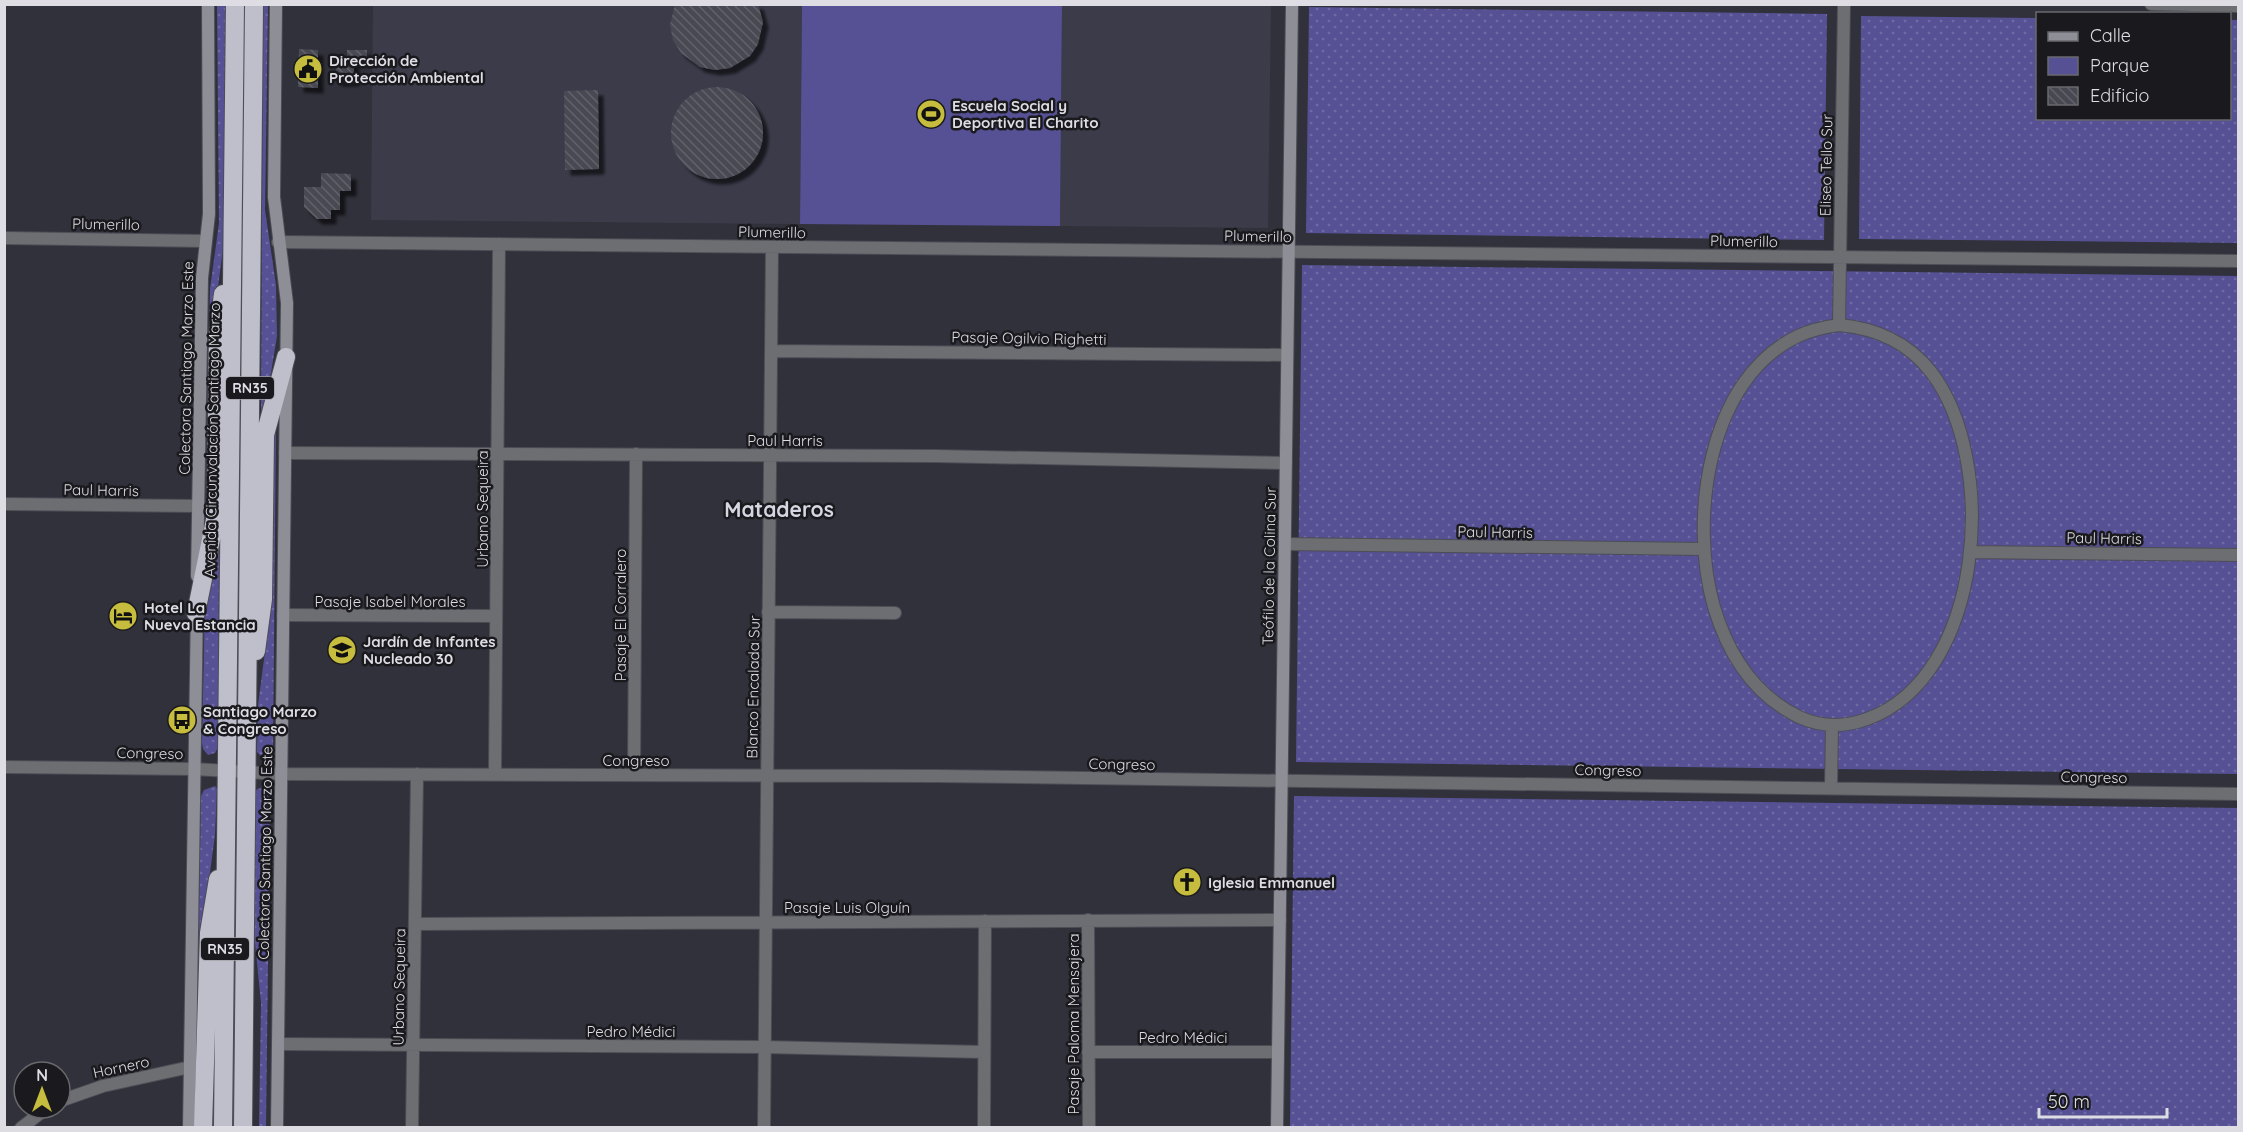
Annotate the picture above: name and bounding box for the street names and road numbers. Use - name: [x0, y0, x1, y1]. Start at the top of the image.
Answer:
- street label: Eliseo Tello Sur: [1816, 114, 1836, 216]
- street label: Plumerillo: [72, 214, 140, 234]
- street label: Plumerillo: [738, 222, 806, 242]
- street label: Plumerillo: [1224, 226, 1292, 246]
- street label: Plumerillo: [1710, 231, 1778, 251]
- street label: Colectora Santiago Marzo Este: [175, 261, 197, 475]
- street label: Avenida Circunvalación Santiago Marzo: [200, 303, 224, 577]
- street label: Pasaje Ogilvio Righetti: [951, 327, 1107, 349]
- road number: RN35: [226, 377, 274, 399]
- street label: Paul Harris: [747, 431, 823, 450]
- street label: Urbano Sequeira: [473, 450, 492, 568]
- street label: Paul Harris: [63, 480, 139, 500]
- street label: Teófilo de la Colina Sur: [1258, 487, 1280, 645]
- street label: Paul Harris: [1457, 522, 1533, 542]
- street label: Paul Harris: [2066, 528, 2142, 548]
- street label: Pasaje El Corralero: [611, 549, 630, 681]
- street label: Pasaje Isabel Morales: [315, 592, 465, 611]
- street label: Blanco Encalada Sur: [742, 615, 764, 759]
- street label: Congreso: [116, 743, 184, 763]
- street label: Colectora Santiago Marzo Este: [254, 746, 276, 960]
- street label: Congreso: [603, 751, 669, 770]
- street label: Congreso: [1088, 754, 1156, 774]
- street label: Congreso: [1574, 760, 1642, 780]
- street label: Congreso: [2060, 767, 2128, 787]
- street label: Pasaje Luis Olguín: [784, 898, 910, 917]
- street label: Urbano Sequeira: [388, 928, 410, 1046]
- street label: Pasaje Paloma Mensajera: [1064, 933, 1083, 1115]
- road number: RN35: [201, 938, 249, 960]
- street label: Pedro Médici: [586, 1022, 676, 1041]
- street label: Pedro Médici: [1138, 1028, 1228, 1047]
- street label: Hornero: [91, 1052, 151, 1082]

